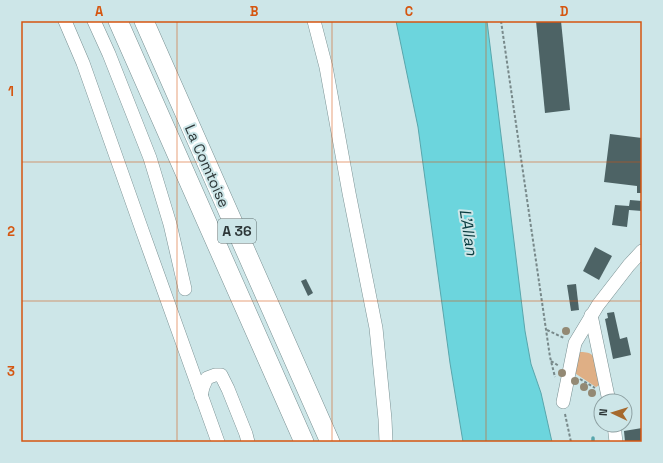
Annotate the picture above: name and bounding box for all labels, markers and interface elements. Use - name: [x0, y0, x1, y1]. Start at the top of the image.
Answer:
- text: A: [95, 3, 104, 20]
- text: B: [250, 3, 259, 20]
- text: C: [405, 3, 413, 20]
- text: D: [560, 3, 569, 20]
- text: 1: [8, 83, 14, 100]
- street label: La Comtoise: [181, 121, 234, 210]
- water label: L'Allan: [454, 207, 483, 258]
- road number: A 36: [218, 219, 256, 243]
- text: 2: [7, 223, 15, 240]
- text: 3: [7, 363, 15, 380]
- north arrow: [593, 393, 633, 433]
- text: N: [596, 408, 610, 416]

